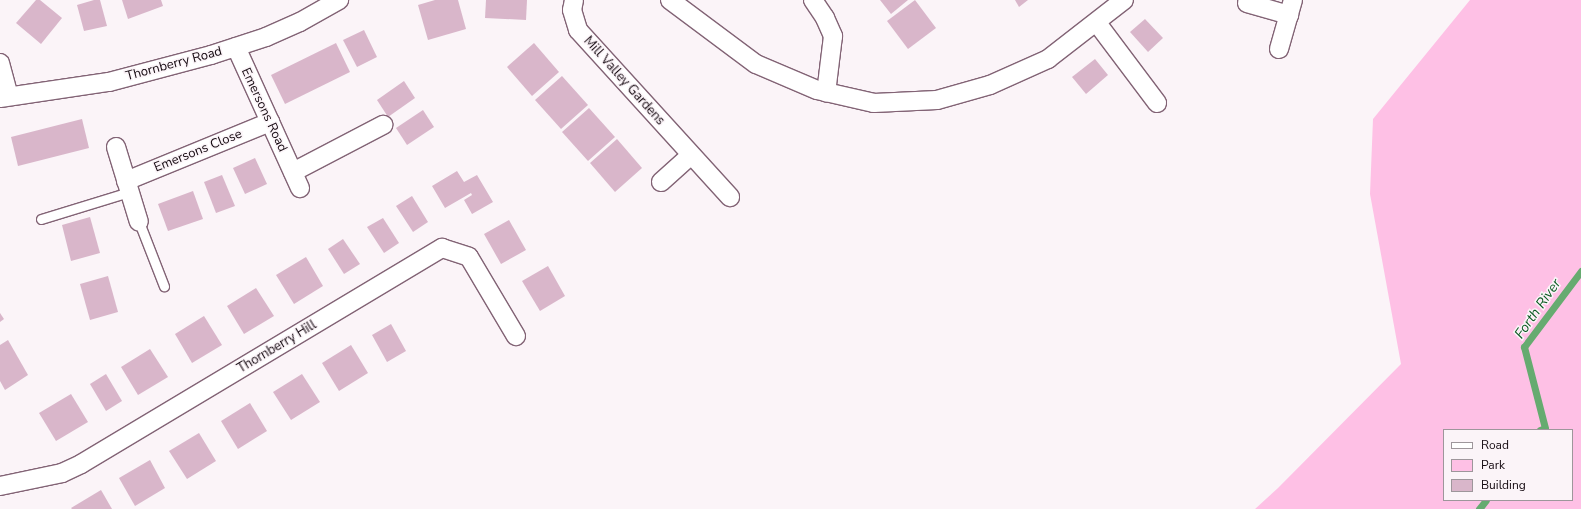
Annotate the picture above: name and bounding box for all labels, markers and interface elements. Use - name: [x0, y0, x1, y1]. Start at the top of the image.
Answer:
- street label: Mill Valley Gardens: [580, 34, 668, 128]
- street label: Thornberry Road: [124, 44, 224, 84]
- street label: Emersons Road: [238, 66, 290, 154]
- street label: Emersons Close: [152, 126, 244, 176]
- water label: Forth River: [1511, 276, 1565, 342]
- street label: Thornberry Hill: [235, 317, 319, 377]
- legend: [1443, 429, 1573, 501]
- text: Road: [1481, 437, 1509, 453]
- text: Park: [1481, 457, 1505, 473]
- text: Building: [1481, 477, 1526, 493]

